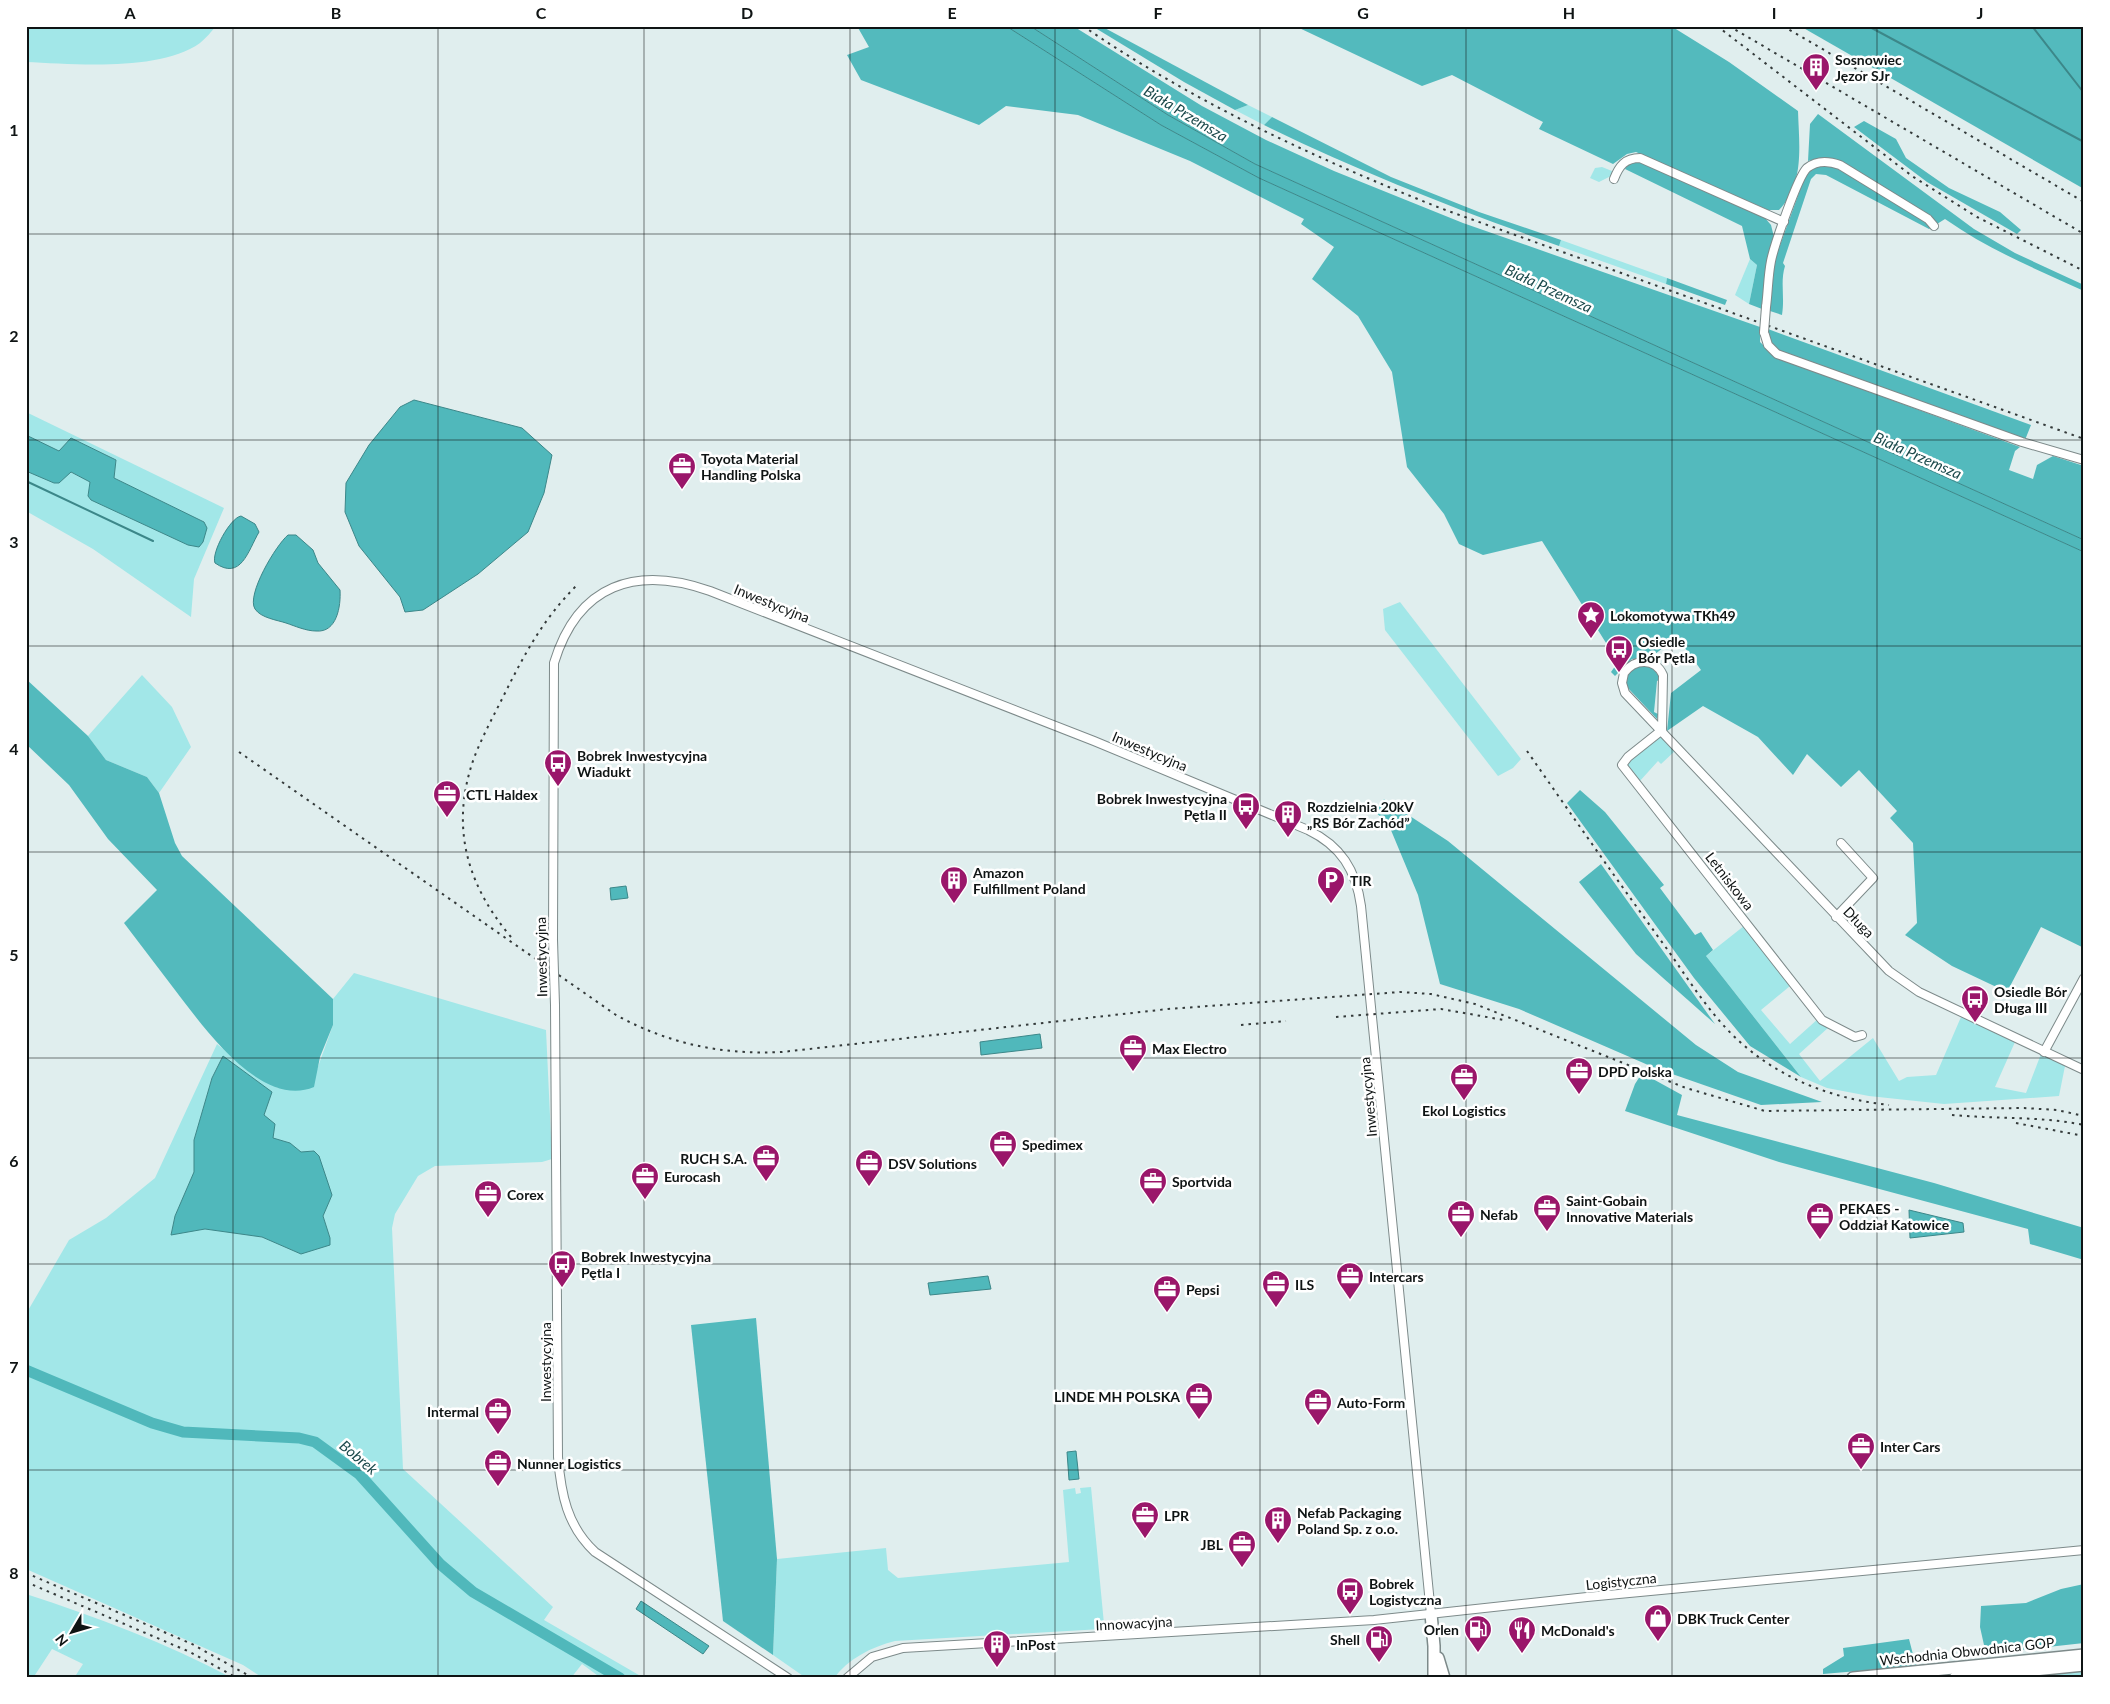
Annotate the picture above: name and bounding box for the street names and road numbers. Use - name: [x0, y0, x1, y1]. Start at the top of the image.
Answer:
- street label: Inwestycyjna: [732, 580, 812, 626]
- street label: Inwestycyjna: [1110, 728, 1190, 774]
- street label: Letniskowa: [1702, 849, 1758, 913]
- street label: Długa: [1840, 903, 1878, 941]
- street label: Inwestycyjna: [532, 917, 550, 997]
- street label: Inwestycyjna: [1356, 1056, 1380, 1138]
- street label: Inwestycyjna: [537, 1322, 554, 1402]
- street label: Logistyczna: [1585, 1569, 1657, 1593]
- street label: Innowacyjna: [1095, 1612, 1173, 1634]
- street label: Wschodnia Obwodnica GOP: [1879, 1633, 2055, 1669]

